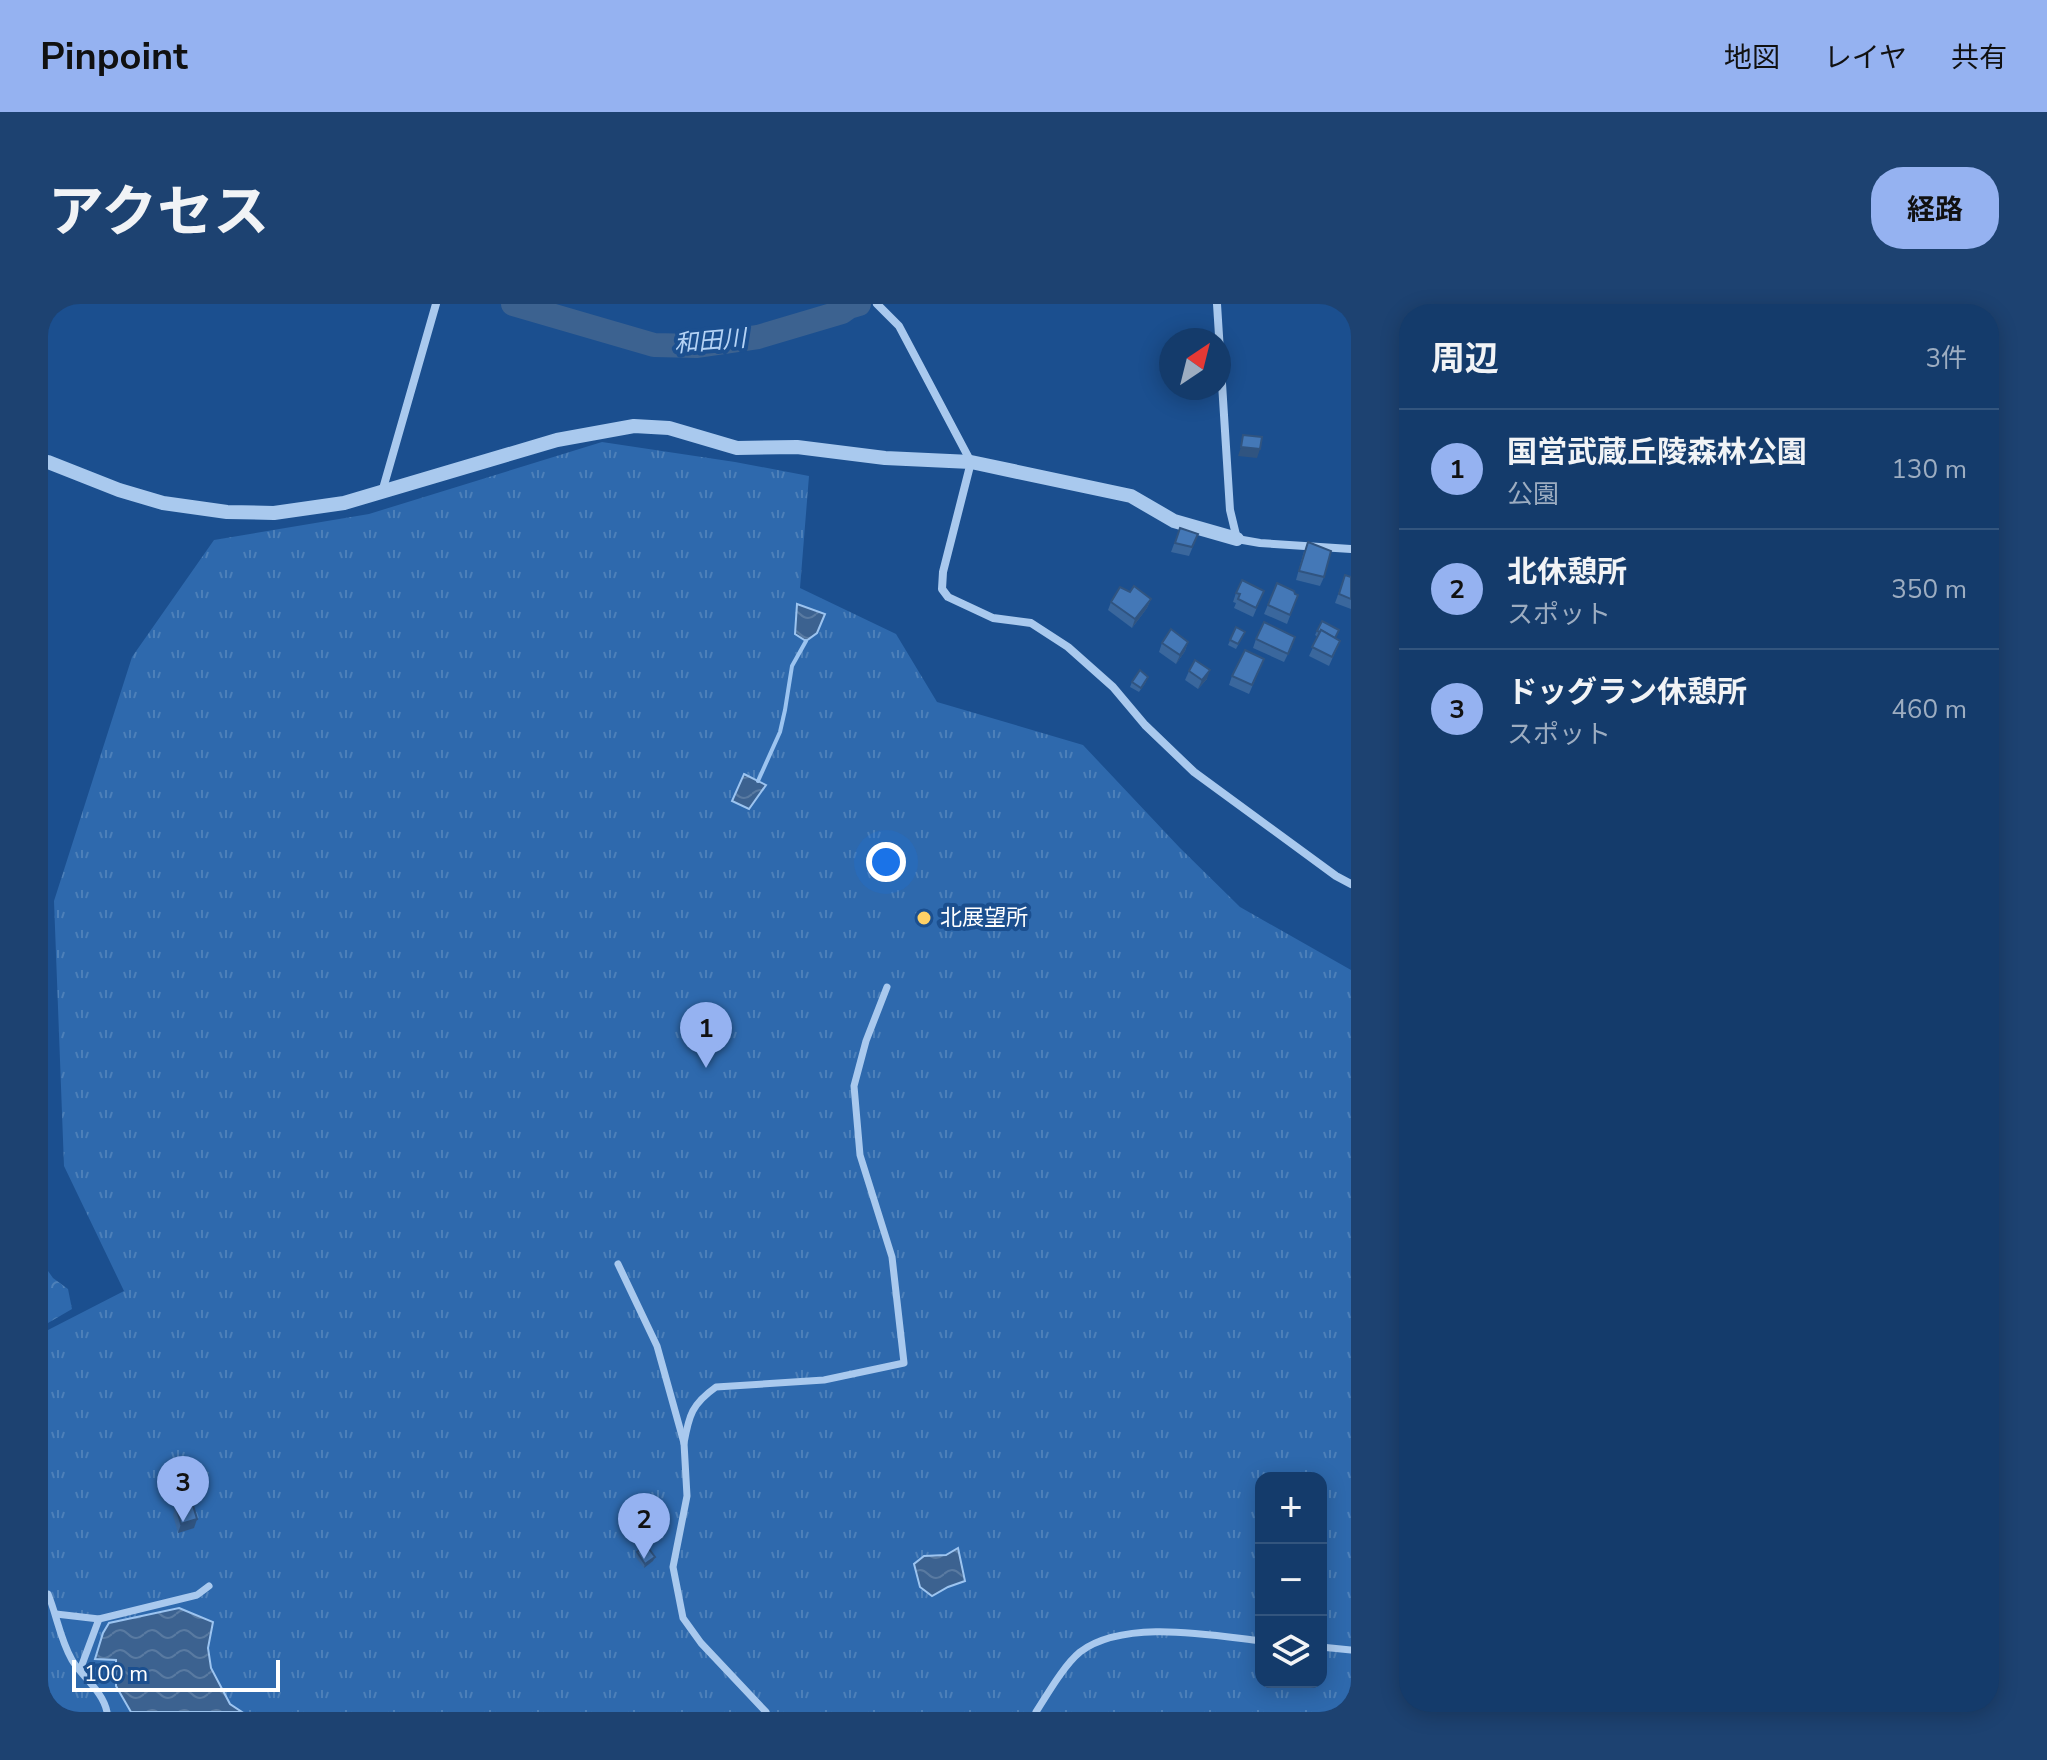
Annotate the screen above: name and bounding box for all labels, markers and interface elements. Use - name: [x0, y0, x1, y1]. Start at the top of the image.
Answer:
- text: Pinpoint: [40, 31, 188, 82]
- text: 地図: [1724, 39, 1780, 77]
- text: レイヤ: [1824, 39, 1907, 77]
- text: 共有: [1951, 39, 2007, 77]
- button: 経路: [1871, 167, 1999, 249]
- text: アクセス: [48, 174, 269, 251]
- water label: 和田川: [673, 322, 750, 360]
- north arrow: [1159, 328, 1231, 400]
- text: 周辺: [1431, 336, 1499, 382]
- text: 3件: [1925, 341, 1967, 376]
- text: 国営武蔵丘陵森林公園: [1507, 432, 1807, 473]
- text: 1: [1449, 452, 1465, 487]
- text: 130 m: [1891, 452, 1967, 487]
- text: 公園: [1507, 477, 1559, 512]
- text: 北休憩所: [1507, 552, 1627, 593]
- text: 2: [1449, 572, 1465, 607]
- text: 350 m: [1891, 572, 1967, 607]
- text: スポット: [1507, 597, 1611, 632]
- text: ドッグラン休憩所: [1507, 672, 1747, 713]
- text: 3: [1449, 692, 1465, 727]
- text: 460 m: [1891, 692, 1967, 727]
- text: スポット: [1507, 717, 1611, 752]
- your location: [866, 842, 906, 882]
- place label: 北展望所: [940, 903, 1028, 933]
- marker: 北展望所: [915, 909, 933, 927]
- pin: 1: [680, 1002, 732, 1068]
- pin: 3: [157, 1456, 209, 1522]
- map controls: [1255, 1472, 1327, 1688]
- button: +: [1255, 1472, 1327, 1544]
- pin: 2: [618, 1493, 670, 1559]
- button: −: [1255, 1544, 1327, 1616]
- button: layers: [1255, 1616, 1327, 1688]
- scale bar: [72, 1656, 280, 1692]
- text: 100 m: [84, 1659, 148, 1689]

